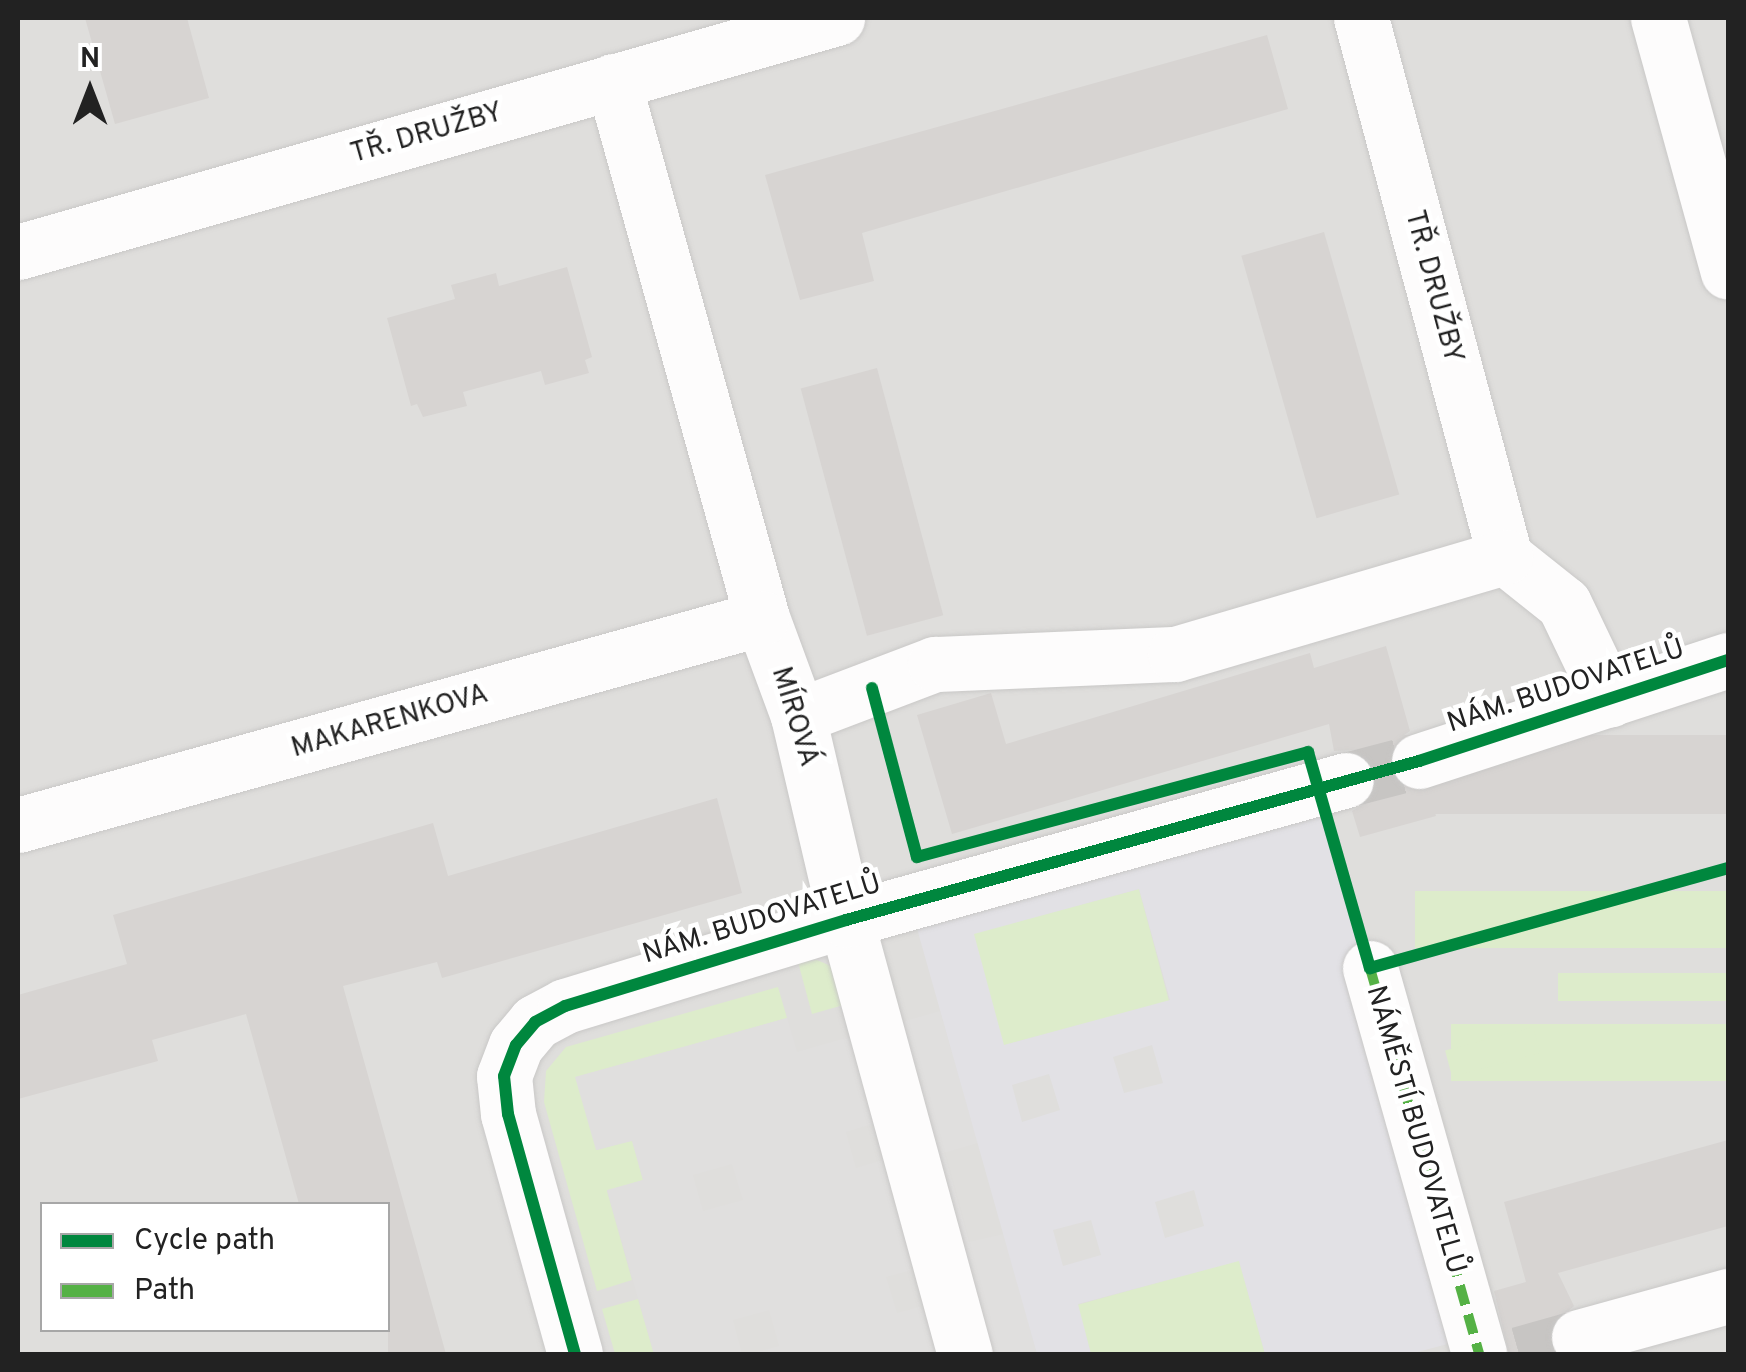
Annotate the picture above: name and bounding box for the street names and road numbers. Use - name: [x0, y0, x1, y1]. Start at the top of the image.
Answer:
- street label: TŘ. DRUŽBY: [347, 96, 507, 172]
- street label: TŘ. DRUŽBY: [1396, 207, 1470, 367]
- street label: NÁM. BUDOVATELŮ: [1443, 633, 1689, 741]
- street label: MÍROVÁ: [763, 663, 825, 771]
- street label: MAKARENKOVA: [288, 678, 492, 766]
- street label: NÁM. BUDOVATELŮ: [639, 868, 885, 972]
- street label: NÁMĚSTÍ BUDOVATELŮ: [1358, 982, 1472, 1278]

